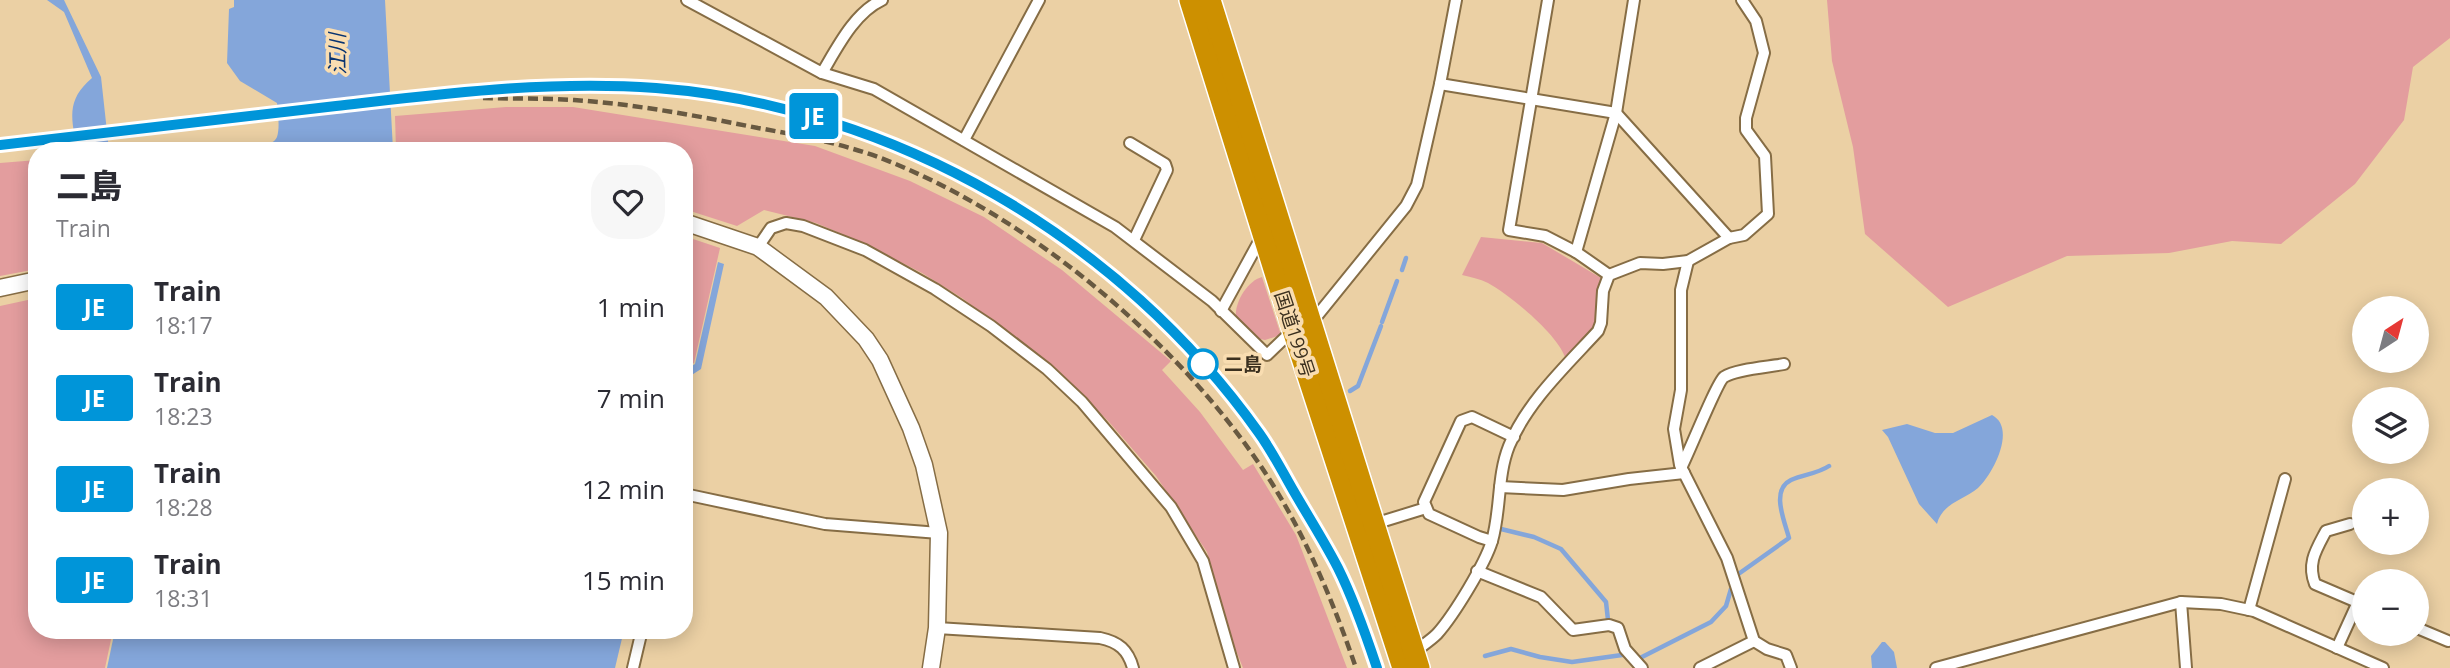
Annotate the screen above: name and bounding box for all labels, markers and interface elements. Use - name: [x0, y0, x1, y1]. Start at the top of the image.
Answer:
- water label: 江川: [323, 31, 351, 75]
- line badge: JE: [782, 93, 846, 139]
- text: JE: [803, 99, 825, 132]
- text: 二島: [56, 163, 122, 208]
- button: heart: [591, 165, 665, 239]
- text: Train: [56, 212, 111, 244]
- text: Train: [154, 273, 222, 309]
- street label: 国道199号: [1269, 287, 1321, 381]
- text: 1 min: [597, 289, 665, 325]
- text: JE: [84, 290, 105, 323]
- north arrow: [2352, 296, 2429, 373]
- map controls: [2352, 296, 2429, 646]
- text: 18:17: [154, 309, 213, 341]
- marker: 二島: [1188, 349, 1218, 379]
- place label: 二島: [1224, 351, 1262, 377]
- text: Train: [154, 364, 222, 400]
- text: 7 min: [597, 380, 665, 416]
- text: JE: [84, 381, 105, 414]
- button: layers: [2352, 387, 2429, 464]
- text: 18:23: [154, 400, 213, 432]
- text: Train: [154, 455, 222, 491]
- text: 12 min: [582, 471, 665, 507]
- text: JE: [84, 472, 105, 505]
- button: +: [2352, 478, 2429, 555]
- text: 18:28: [154, 491, 213, 523]
- text: Train: [154, 546, 222, 582]
- text: 15 min: [582, 562, 665, 598]
- text: JE: [84, 563, 105, 596]
- button: −: [2352, 569, 2429, 646]
- text: 18:31: [154, 582, 213, 614]

